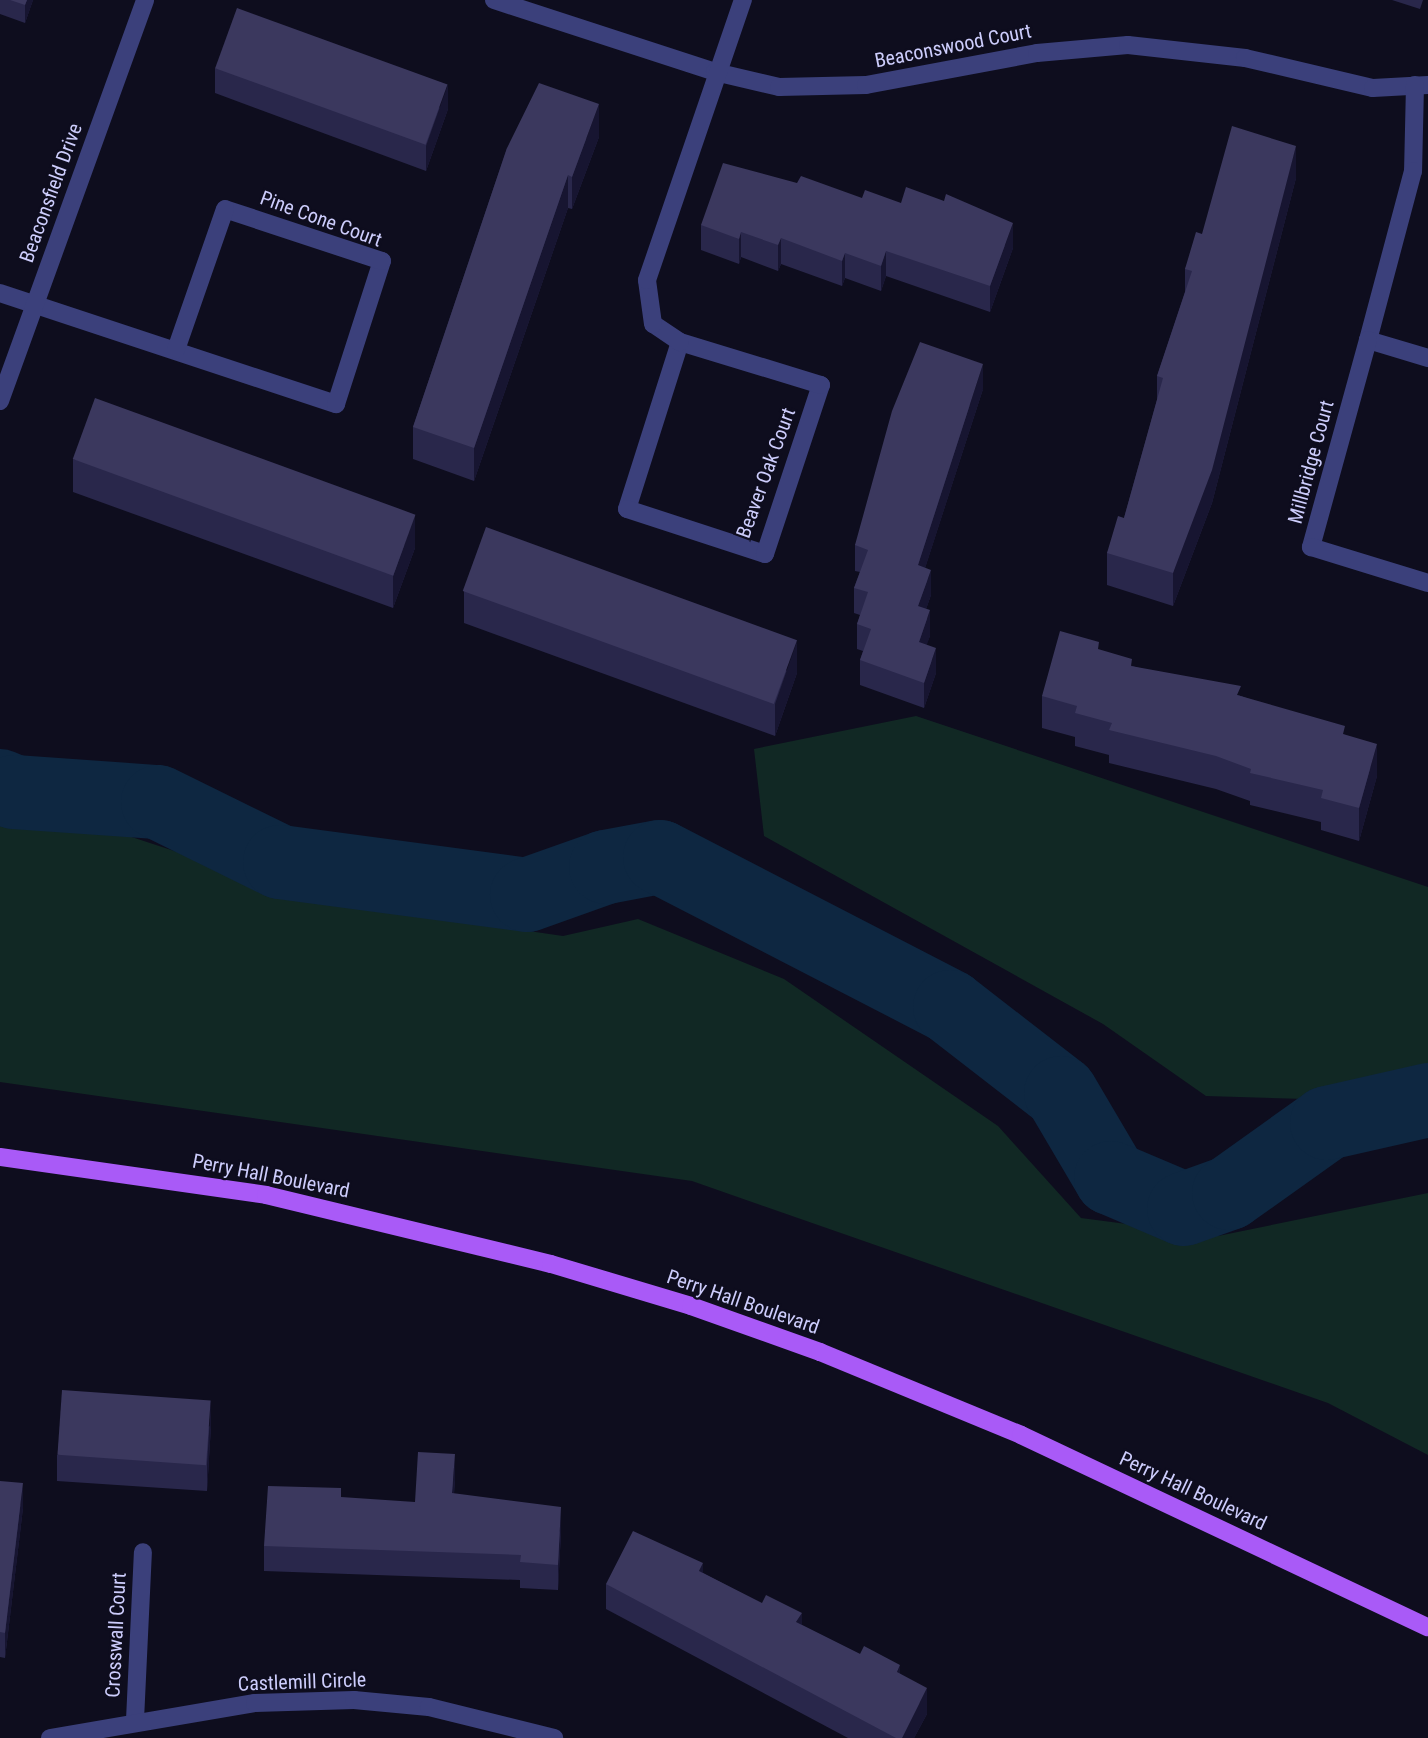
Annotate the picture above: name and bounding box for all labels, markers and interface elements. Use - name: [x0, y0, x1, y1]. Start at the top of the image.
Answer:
- street label: Beaconswood Court: [873, 19, 1033, 73]
- street label: Beaconsfield Drive: [15, 120, 87, 266]
- street label: Pine Cone Court: [257, 186, 385, 252]
- street label: Millbridge Court: [1283, 398, 1339, 526]
- street label: Beaver Oak Court: [731, 405, 801, 541]
- street label: Perry Hall Boulevard: [190, 1149, 352, 1203]
- street label: Perry Hall Boulevard: [664, 1265, 822, 1339]
- street label: Perry Hall Boulevard: [1116, 1446, 1270, 1536]
- street label: Crosswall Court: [101, 1572, 131, 1698]
- street label: Castlemill Circle: [237, 1668, 367, 1696]

